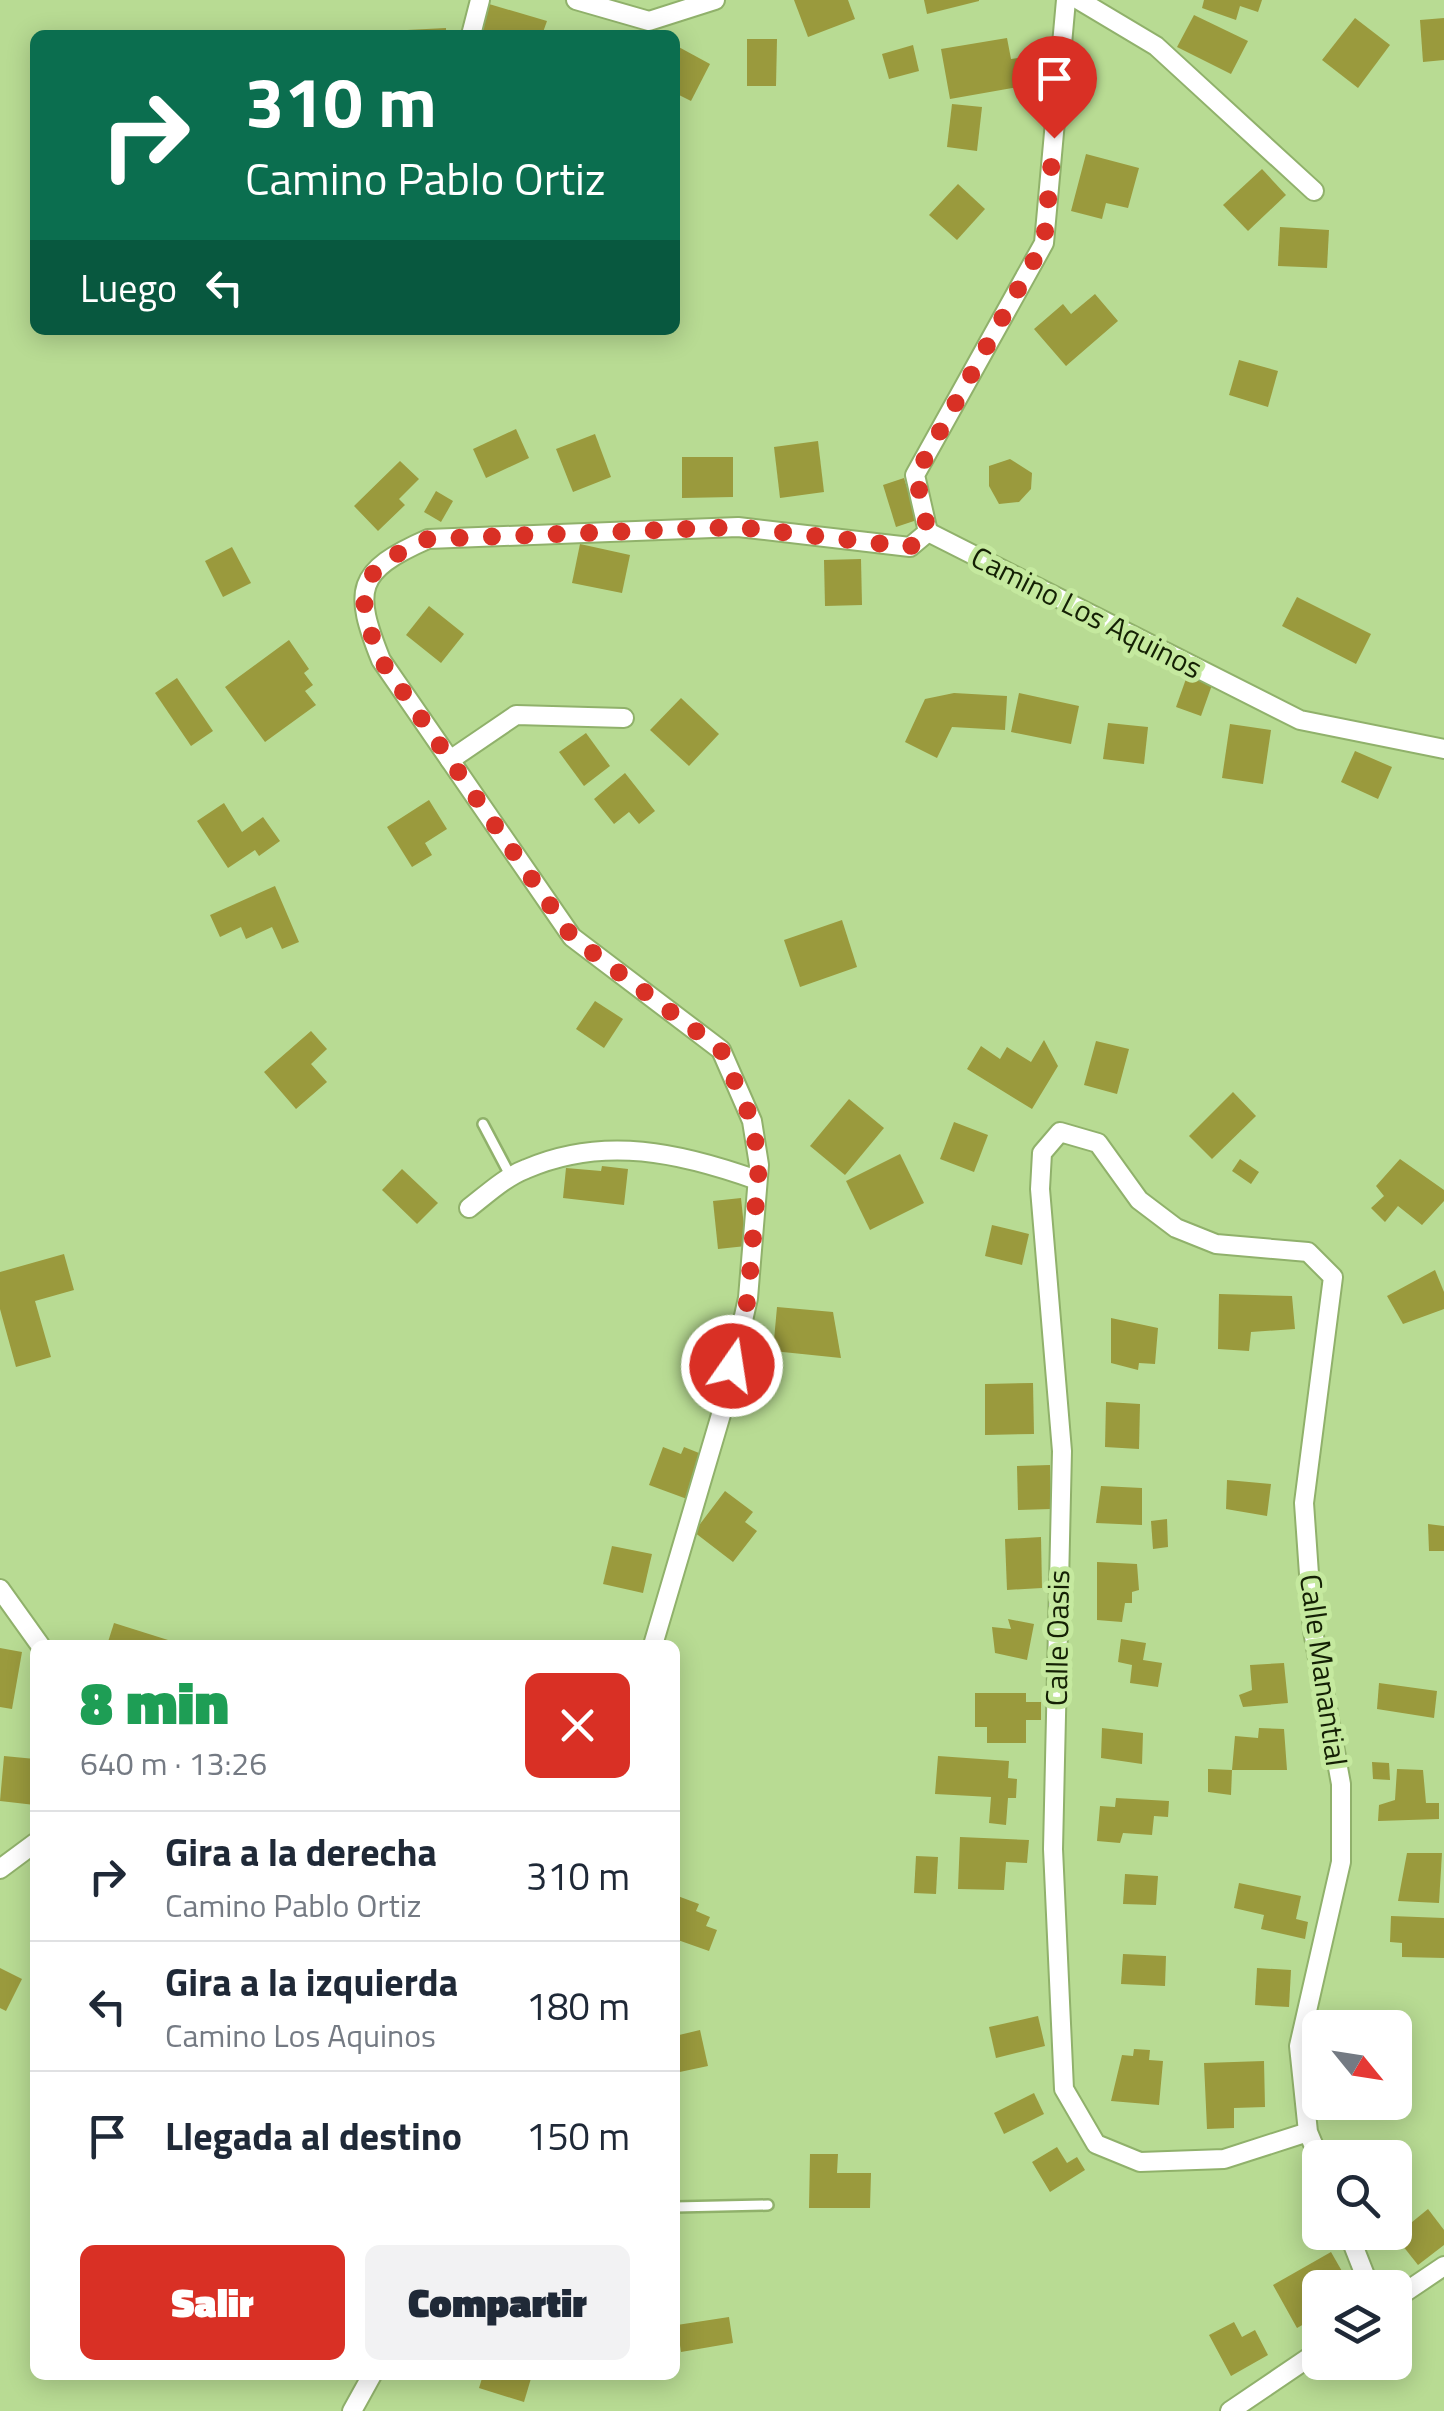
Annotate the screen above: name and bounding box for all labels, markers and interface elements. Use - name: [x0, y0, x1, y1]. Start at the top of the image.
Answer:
- pin: [1012, 36, 1097, 139]
- text: 310 m: [245, 48, 437, 154]
- icon: arrive: [1027, 51, 1082, 106]
- icon: right: [80, 70, 210, 200]
- text: Camino Pablo Ortiz: [245, 144, 605, 212]
- text: Luego: [80, 259, 177, 317]
- icon: left: [197, 260, 252, 315]
- street label: Camino Los Aquinos: [963, 534, 1211, 690]
- position arrow: [680, 1314, 784, 1418]
- street label: Calle Oasis: [1033, 1569, 1081, 1707]
- street label: Calle Manantial: [1288, 1571, 1360, 1769]
- text: 8 min: [80, 1656, 229, 1747]
- button: close: [525, 1673, 630, 1778]
- text: 640 m · 13:26: [80, 1739, 267, 1787]
- text: Gira a la derecha: [165, 1823, 437, 1881]
- text: 310 m: [526, 1847, 630, 1905]
- icon: right: [80, 1849, 135, 1904]
- text: Camino Pablo Ortiz: [165, 1881, 421, 1929]
- text: Gira a la izquierda: [165, 1953, 458, 2011]
- text: 180 m: [526, 1977, 630, 2035]
- icon: left: [80, 1979, 135, 2034]
- north arrow: [1302, 2010, 1412, 2120]
- map controls: [1302, 2010, 1412, 2380]
- text: Camino Los Aquinos: [165, 2011, 436, 2059]
- text: Llegada al destino: [165, 2107, 462, 2165]
- text: 150 m: [526, 2107, 630, 2165]
- icon: arrive: [80, 2109, 135, 2164]
- button: search: [1302, 2140, 1412, 2250]
- button: Salir: [80, 2245, 345, 2360]
- button: Compartir: [365, 2245, 630, 2360]
- button: layers: [1302, 2270, 1412, 2380]

